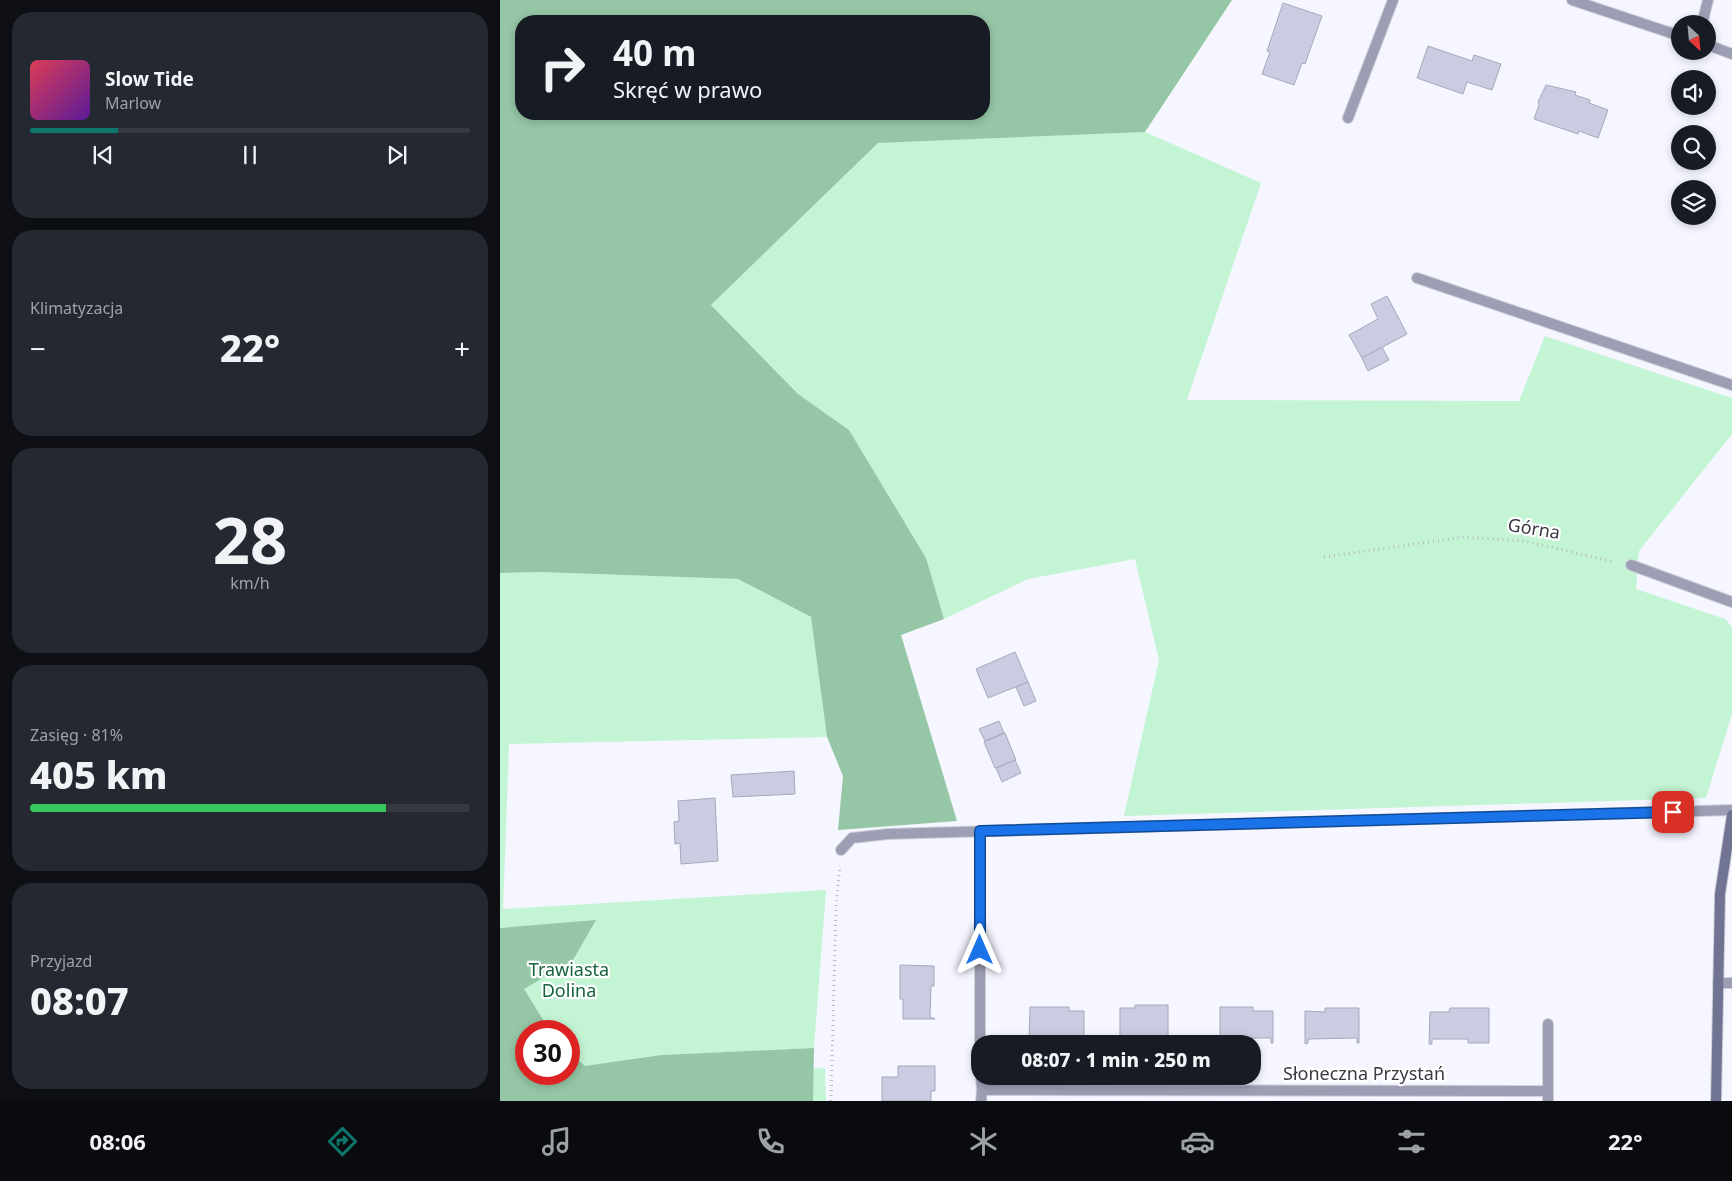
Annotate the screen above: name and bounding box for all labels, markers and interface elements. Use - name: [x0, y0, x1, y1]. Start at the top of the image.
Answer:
- north arrow: [1671, 15, 1716, 60]
- map controls: [1671, 15, 1716, 225]
- text: 40 m: [613, 29, 696, 76]
- icon: right: [530, 35, 595, 100]
- text: Slow Tide: [105, 66, 194, 92]
- button: sound: [1671, 70, 1716, 115]
- text: Skręć w prawo: [613, 74, 762, 104]
- text: Marlow: [105, 92, 161, 114]
- button: search: [1671, 125, 1716, 170]
- icon: previous: [89, 141, 117, 169]
- icon: pause: [236, 141, 264, 169]
- icon: next: [383, 141, 411, 169]
- button: layers: [1671, 180, 1716, 225]
- text: Klimatyzacja: [30, 297, 123, 319]
- text: 22°: [220, 321, 280, 373]
- text: −: [30, 329, 46, 367]
- text: +: [454, 329, 470, 367]
- text: 28: [213, 495, 287, 583]
- street label: Górna: [1506, 512, 1562, 544]
- text: km/h: [230, 572, 270, 594]
- text: Zasięg · 81%: [30, 724, 123, 746]
- text: 405 km: [30, 748, 168, 800]
- pin: [1652, 791, 1694, 833]
- icon: arrive: [1659, 798, 1687, 826]
- position arrow: [953, 923, 1005, 975]
- text: Przyjazd: [30, 950, 92, 972]
- park label: Trawiasta Dolina: [529, 957, 609, 1002]
- text: 08:07: [30, 974, 129, 1026]
- speed limit sign: 30: [515, 1020, 580, 1085]
- text: 08:07 · 1 min · 250 m: [1021, 1047, 1211, 1073]
- street label: Słoneczna Przystań: [1283, 1061, 1445, 1085]
- icon: directions: [325, 1124, 360, 1159]
- icon: music: [539, 1124, 574, 1159]
- icon: phone: [753, 1124, 788, 1159]
- icon: climate: [966, 1124, 1001, 1159]
- icon: car: [1180, 1124, 1215, 1159]
- icon: filters: [1394, 1124, 1429, 1159]
- text: 08:06: [89, 1126, 146, 1156]
- text: 22°: [1608, 1126, 1642, 1156]

